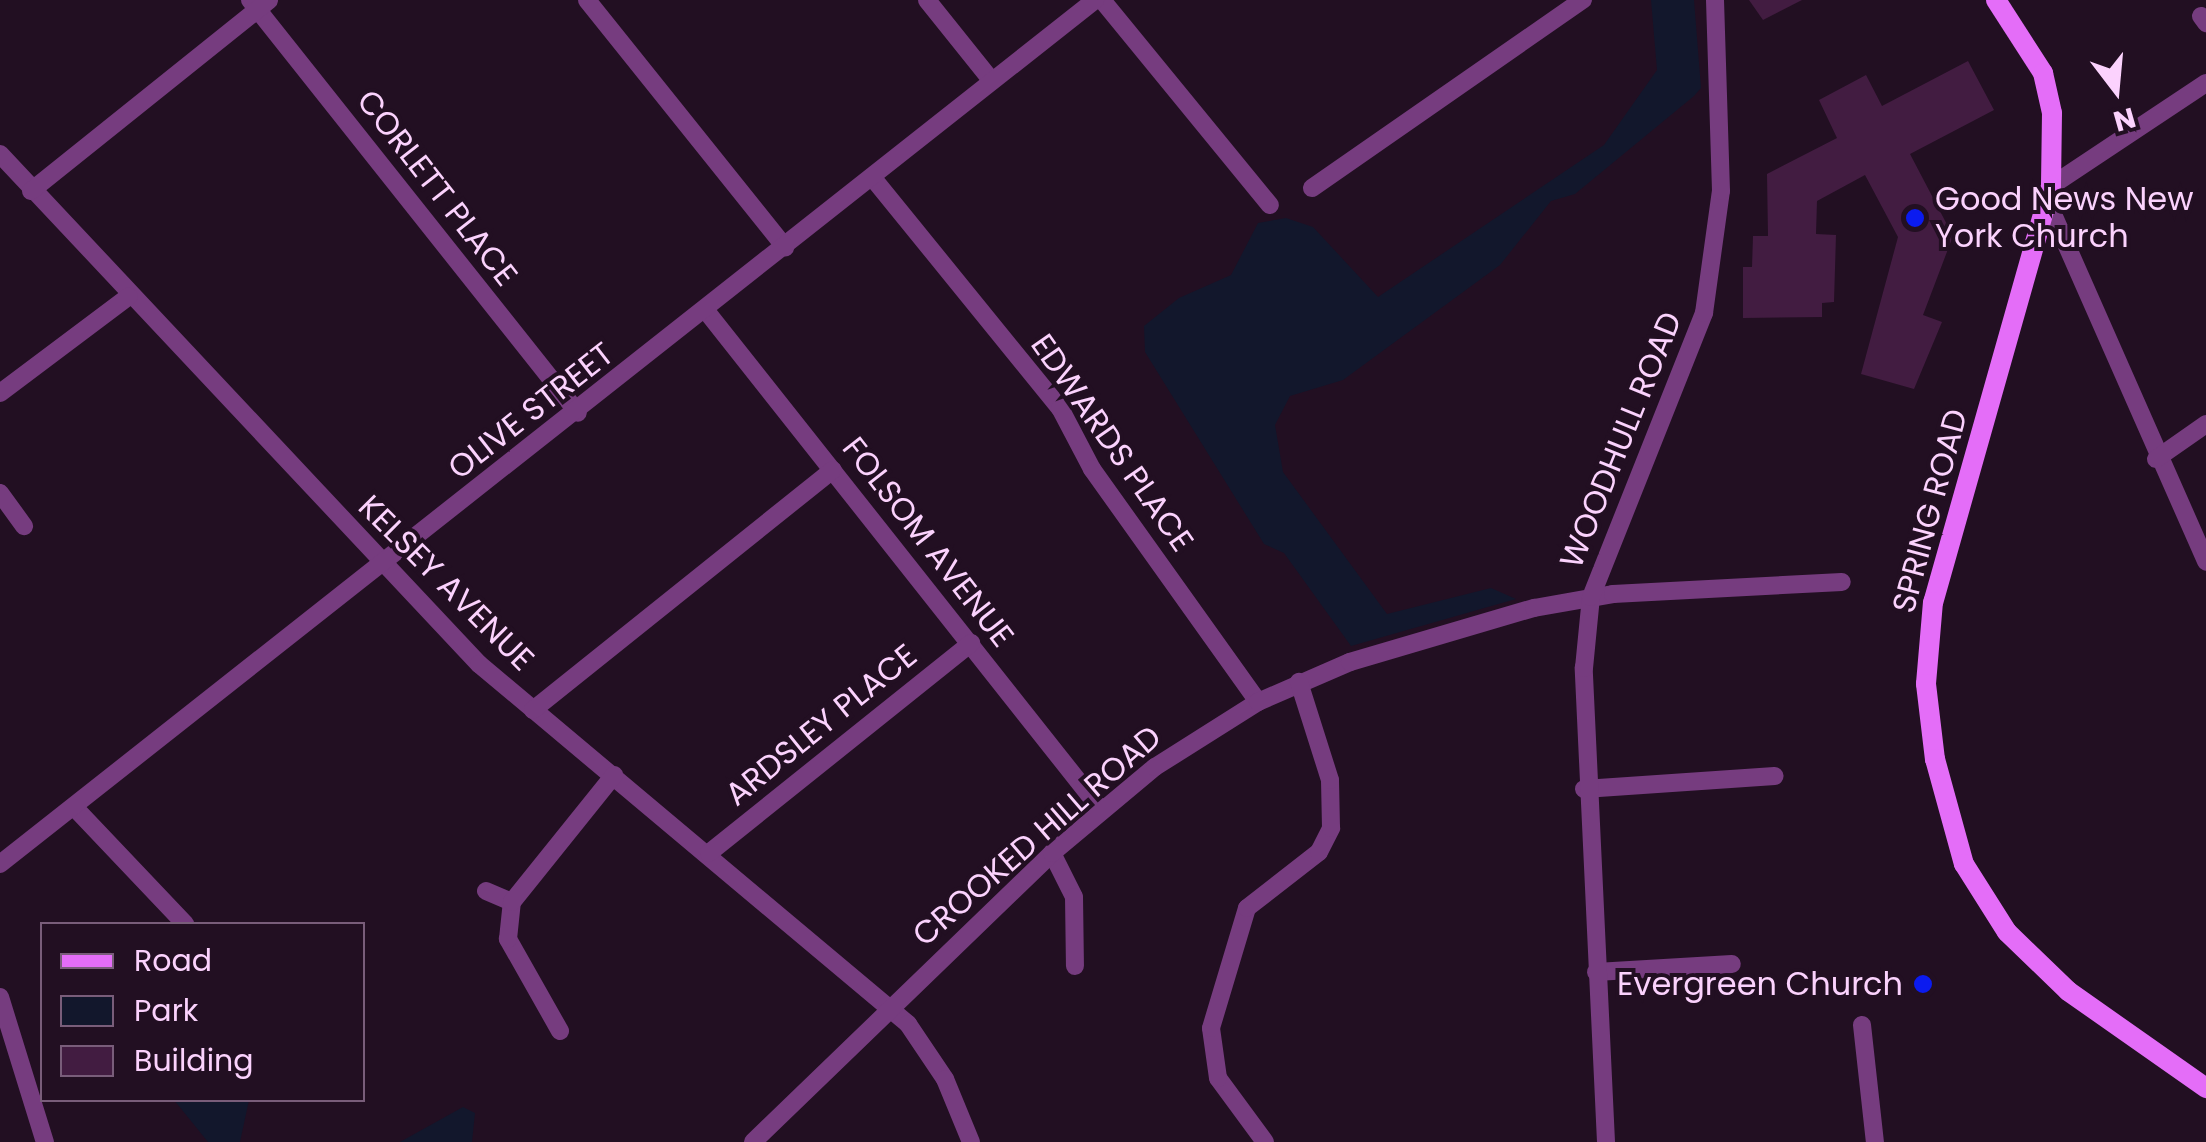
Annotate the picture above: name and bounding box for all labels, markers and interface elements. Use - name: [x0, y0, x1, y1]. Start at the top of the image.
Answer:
- north arrow: [2066, 40, 2166, 140]
- street label: CORLETT PLACE: [349, 83, 525, 293]
- text: N: [2109, 98, 2140, 141]
- place label: Good News New York Church: [1935, 181, 2193, 256]
- marker: Good News New York Church: [1904, 207, 1926, 229]
- street label: WOODHULL ROAD: [1552, 306, 1690, 574]
- street label: EDWARDS PLACE: [1023, 327, 1201, 559]
- street label: OLIVE STREET: [441, 335, 621, 487]
- street label: SPRING ROAD: [1884, 405, 1976, 617]
- street label: FOLSOM AVENUE: [834, 430, 1022, 654]
- street label: KELSEY AVENUE: [350, 487, 542, 679]
- street label: ARDSLEY PLACE: [718, 636, 924, 814]
- street label: CROOKED HILL ROAD: [905, 718, 1169, 954]
- legend: [40, 922, 365, 1102]
- text: Road: [134, 939, 212, 982]
- place label: Evergreen Church: [1617, 965, 1903, 1003]
- marker: Evergreen Church: [1912, 973, 1934, 995]
- text: Park: [134, 989, 198, 1032]
- text: Building: [134, 1039, 254, 1082]

